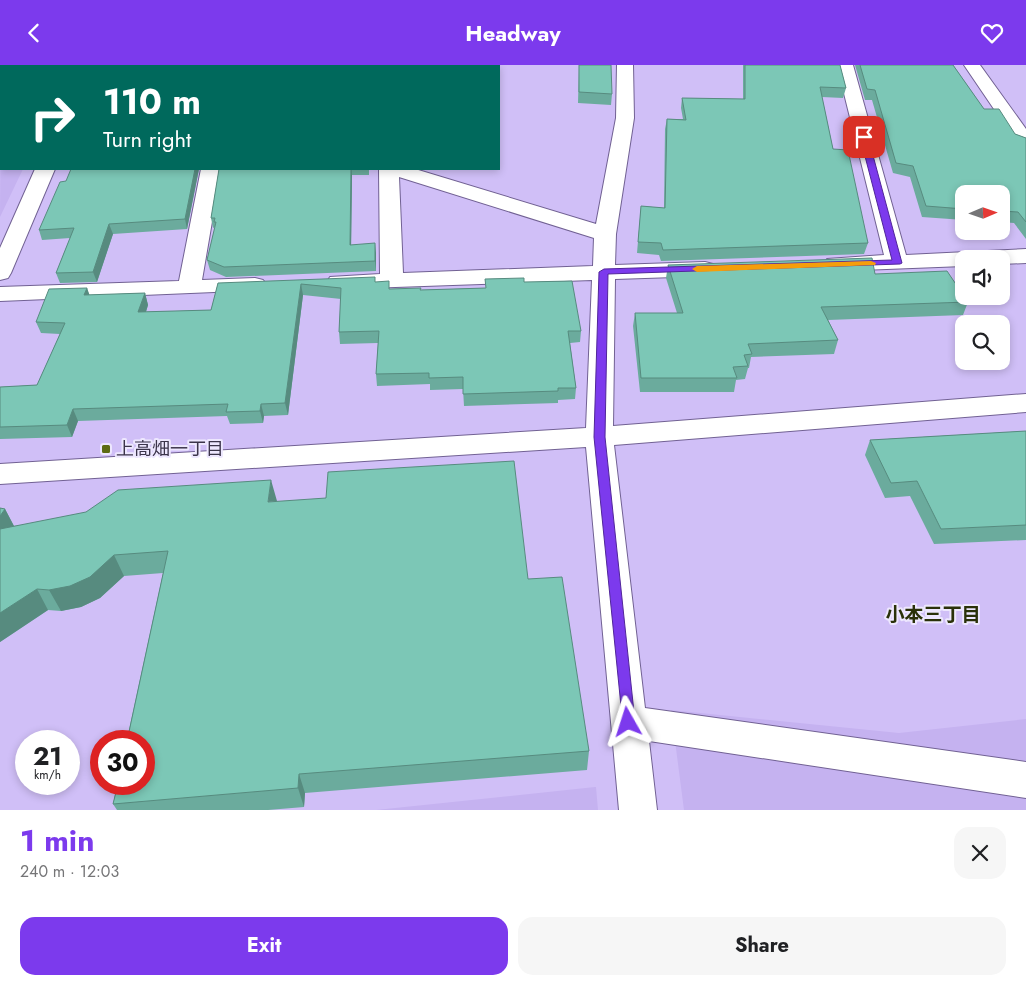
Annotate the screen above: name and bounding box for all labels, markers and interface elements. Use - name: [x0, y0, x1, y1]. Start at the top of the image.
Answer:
- text: Headway: [465, 17, 561, 49]
- icon: back: [20, 19, 48, 47]
- icon: heart: [978, 19, 1006, 47]
- text: 110 m: [103, 77, 201, 127]
- icon: right: [20, 85, 85, 150]
- pin: [843, 116, 885, 158]
- text: Turn right: [103, 123, 191, 155]
- icon: arrive: [850, 123, 878, 151]
- north arrow: [955, 185, 1010, 240]
- map controls: [955, 185, 1010, 370]
- button: sound: [955, 250, 1010, 305]
- button: search: [955, 315, 1010, 370]
- place label: 上高畑一丁目: [116, 436, 224, 462]
- marker: 上高畑一丁目: [100, 443, 112, 455]
- district label: 小本三丁目: [885, 601, 981, 628]
- position arrow: [601, 695, 653, 747]
- speed limit sign: 30: [90, 730, 155, 795]
- text: 21: [33, 738, 62, 774]
- text: km/h: [34, 766, 61, 784]
- text: 1 min: [20, 819, 94, 862]
- button: close: [954, 827, 1006, 879]
- text: 240 m · 12:03: [20, 860, 119, 883]
- button: Exit: [20, 917, 508, 975]
- button: Share: [518, 917, 1006, 975]

